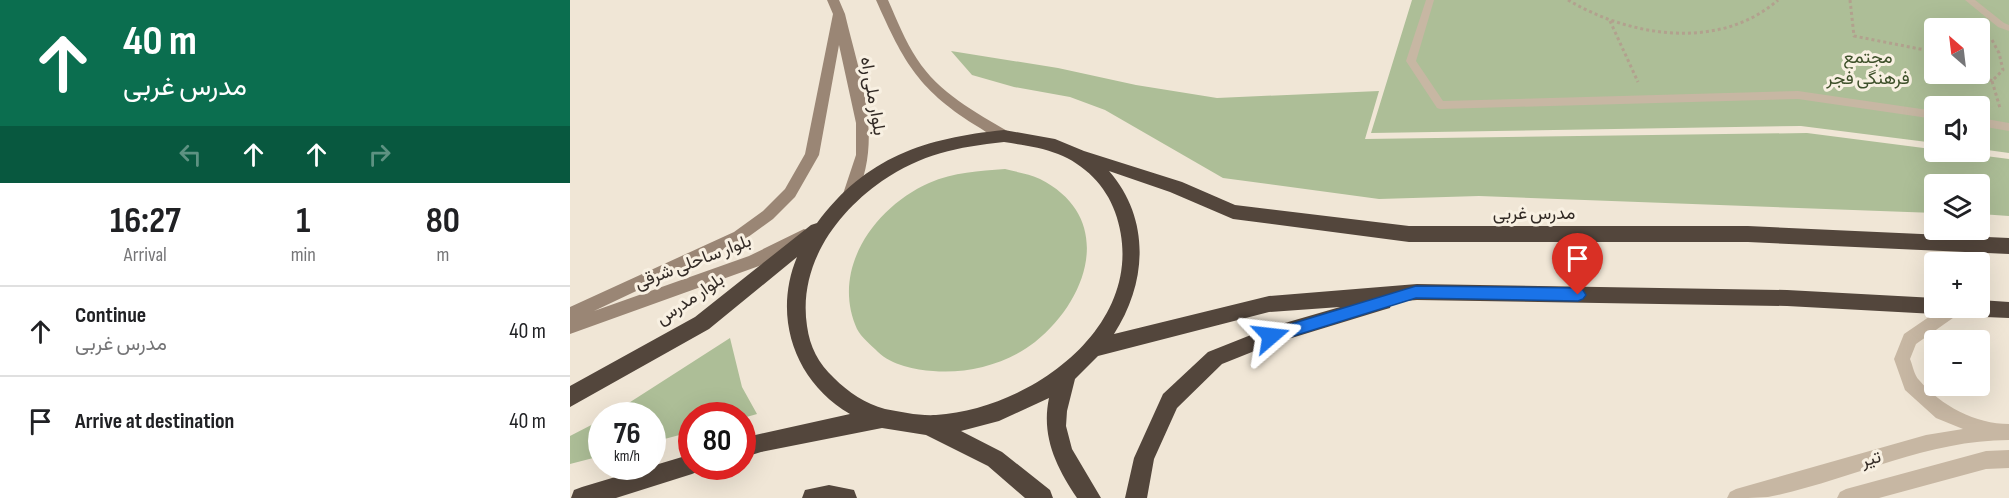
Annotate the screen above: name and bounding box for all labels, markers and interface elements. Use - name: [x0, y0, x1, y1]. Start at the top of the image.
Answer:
- text: 40 m: [123, 16, 197, 67]
- north arrow: [1924, 18, 1990, 84]
- map controls: [1924, 18, 1990, 396]
- icon: ahead: [24, 24, 102, 102]
- park label: مجتمع فرهنگی فجر: [1825, 47, 1910, 89]
- street label: بلوار ملی راه: [856, 55, 890, 137]
- text: مدرس غربی: [123, 71, 247, 103]
- button: sound: [1924, 96, 1990, 162]
- icon: left: [174, 138, 207, 171]
- icon: ahead: [237, 138, 270, 171]
- icon: ahead: [300, 138, 333, 171]
- icon: right: [363, 138, 396, 171]
- button: layers: [1924, 174, 1990, 240]
- text: 16:27: [110, 200, 181, 243]
- text: 1: [296, 200, 310, 243]
- text: 80: [426, 200, 460, 243]
- street label: مدرس غربی: [1493, 203, 1575, 224]
- street label: بلوار ساحلی شرقی: [632, 230, 754, 294]
- pin: [1552, 233, 1603, 295]
- icon: arrive: [1561, 242, 1594, 275]
- text: Arrival: [124, 243, 167, 267]
- text: min: [291, 243, 316, 267]
- text: m: [436, 243, 449, 267]
- button: +: [1924, 252, 1990, 318]
- street label: بلوار مدرس: [652, 269, 728, 329]
- text: Continue: [75, 302, 146, 329]
- position arrow: [1239, 304, 1303, 368]
- icon: ahead: [24, 315, 57, 348]
- text: 40 m: [509, 318, 546, 345]
- button: −: [1924, 330, 1990, 396]
- text: مدرس غربی: [75, 332, 167, 356]
- speed limit sign: 80: [678, 402, 756, 480]
- icon: arrive: [24, 405, 57, 438]
- text: Arrive at destination: [75, 408, 234, 435]
- text: 40 m: [509, 408, 546, 435]
- text: 76: [613, 416, 641, 452]
- street label: تیر: [1858, 446, 1883, 472]
- text: km/h: [614, 447, 640, 466]

